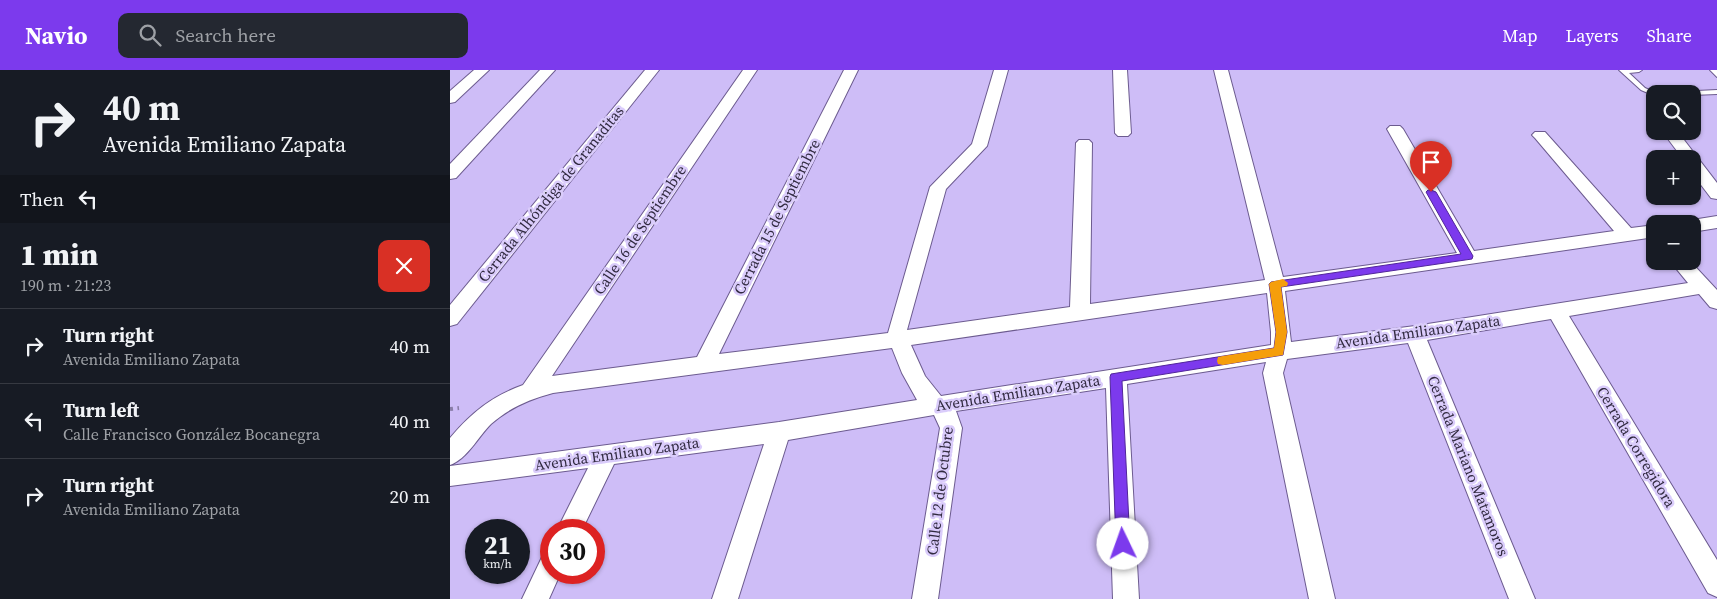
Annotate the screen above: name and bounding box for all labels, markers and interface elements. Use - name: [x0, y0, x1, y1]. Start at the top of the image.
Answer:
- search box: [118, 13, 468, 58]
- text: Navio: [25, 19, 88, 52]
- icon: search: [136, 21, 164, 49]
- text: Search here: [176, 22, 276, 48]
- text: Map: [1502, 23, 1537, 48]
- text: Layers: [1565, 23, 1618, 48]
- text: Share: [1646, 23, 1692, 48]
- text: 40 m: [103, 84, 180, 132]
- map controls: [1646, 85, 1701, 270]
- button: search: [1646, 85, 1701, 140]
- icon: right: [20, 90, 85, 155]
- street label: Cerrada Alhóndiga de Granaditas: [473, 101, 628, 286]
- text: Avenida Emiliano Zapata: [103, 129, 346, 159]
- street label: Cerrada 15 de Septiembre: [728, 135, 825, 298]
- pin: [1410, 141, 1452, 192]
- icon: arrive: [1417, 148, 1445, 176]
- button: +: [1646, 150, 1701, 205]
- street label: Calle 16 de Septiembre: [588, 161, 691, 299]
- icon: left: [74, 185, 102, 213]
- text: Then: [20, 186, 64, 212]
- button: −: [1646, 215, 1701, 270]
- text: 1 min: [20, 234, 98, 275]
- button: close: [378, 240, 430, 292]
- text: 190 m · 21:23: [20, 274, 111, 296]
- street label: Avenida Emiliano Zapata: [1334, 310, 1502, 353]
- text: Turn right: [63, 322, 154, 348]
- icon: right: [20, 332, 48, 360]
- text: 40 m: [389, 333, 430, 359]
- text: Avenida Emiliano Zapata: [63, 348, 240, 370]
- street label: Avenida Emiliano Zapata: [934, 369, 1102, 416]
- street label: Cerrada Mariano Matamoros: [1423, 373, 1514, 559]
- street label: Cerrada Corregidora: [1592, 382, 1681, 511]
- text: Turn left: [63, 397, 139, 423]
- icon: left: [20, 407, 48, 435]
- text: 40 m: [389, 408, 430, 434]
- text: Calle Francisco González Bocanegra: [63, 423, 320, 445]
- street label: Calle 12 de Octubre: [921, 425, 958, 556]
- street label: Avenida Emiliano Zapata: [533, 432, 701, 475]
- text: Turn right: [63, 472, 154, 498]
- icon: right: [20, 482, 48, 510]
- text: 20 m: [389, 483, 430, 509]
- text: Avenida Emiliano Zapata: [63, 498, 240, 520]
- position arrow: [1096, 517, 1148, 569]
- speed limit sign: 30: [540, 519, 605, 584]
- text: 21: [484, 528, 511, 562]
- text: km/h: [483, 556, 512, 572]

